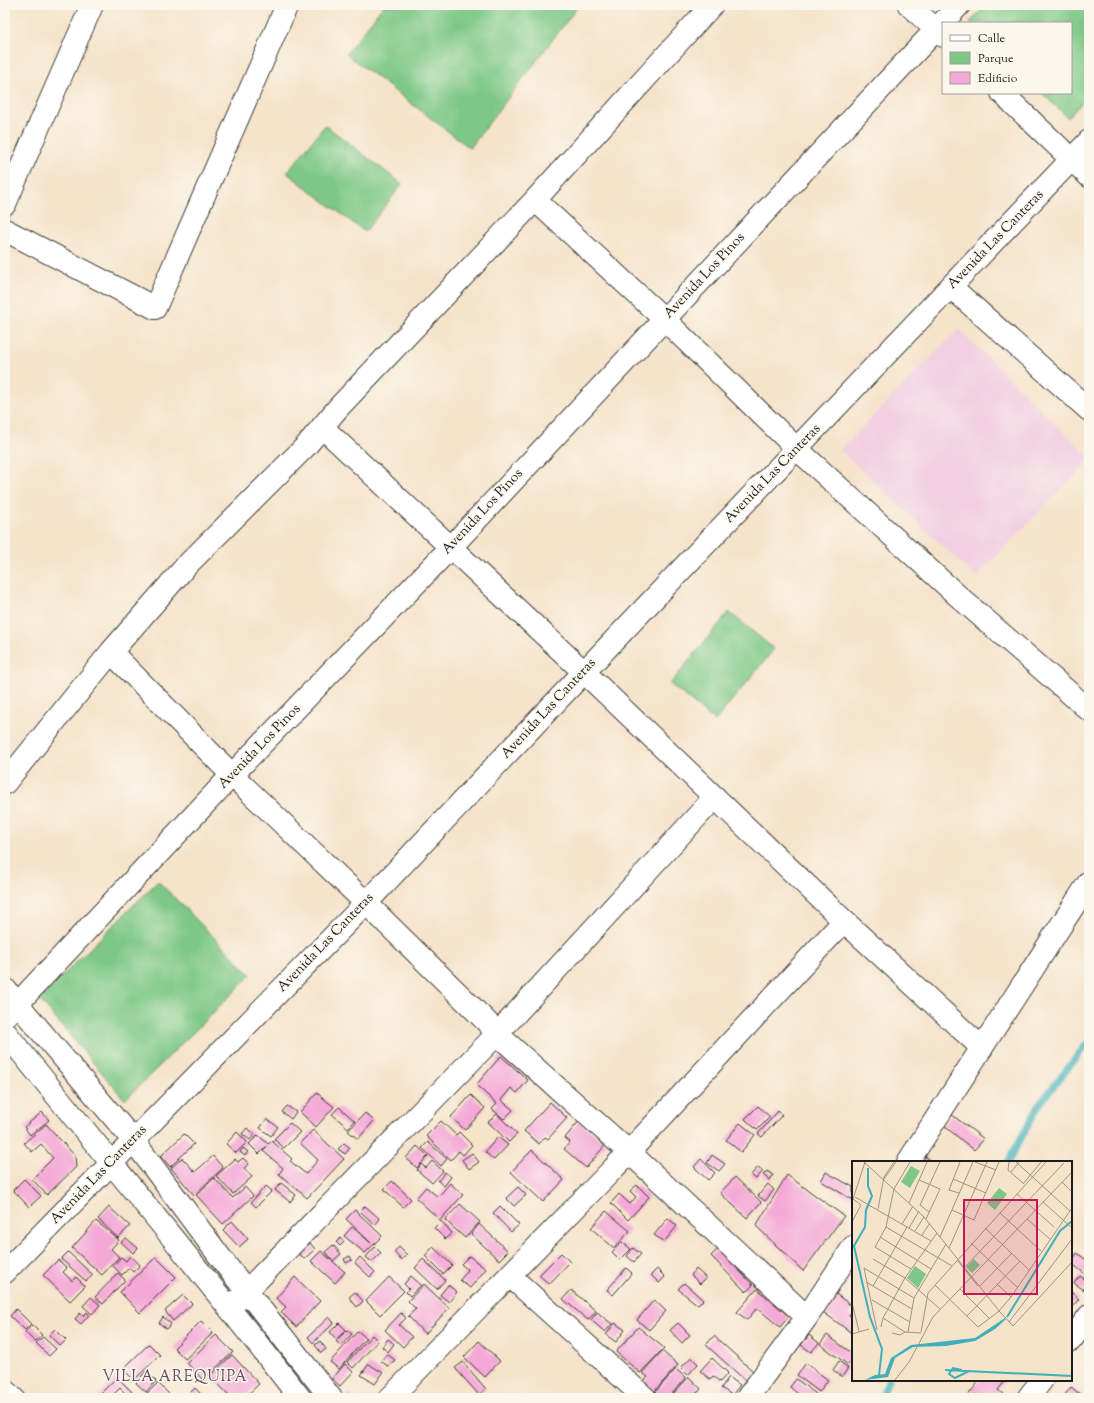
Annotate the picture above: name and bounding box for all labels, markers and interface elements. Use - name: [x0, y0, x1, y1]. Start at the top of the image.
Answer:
- legend: [942, 22, 1072, 94]
- text: Calle: [978, 30, 1006, 48]
- text: Parque: [978, 50, 1014, 68]
- text: Edificio: [978, 70, 1018, 88]
- street label: Avenida Las Canteras: [943, 186, 1049, 294]
- street label: Avenida Los Pinos: [660, 229, 750, 323]
- street label: Avenida Las Canteras: [720, 420, 826, 528]
- street label: Avenida Los Pinos: [438, 465, 528, 559]
- street label: Avenida Las Canteras: [497, 654, 601, 764]
- street label: Avenida Los Pinos: [214, 700, 306, 794]
- street label: Avenida Las Canteras: [273, 889, 379, 997]
- street label: Avenida Las Canteras: [46, 1121, 152, 1229]
- inset map: [852, 1161, 1072, 1381]
- district label: VILLA AREQUIPA: [102, 1367, 248, 1388]

